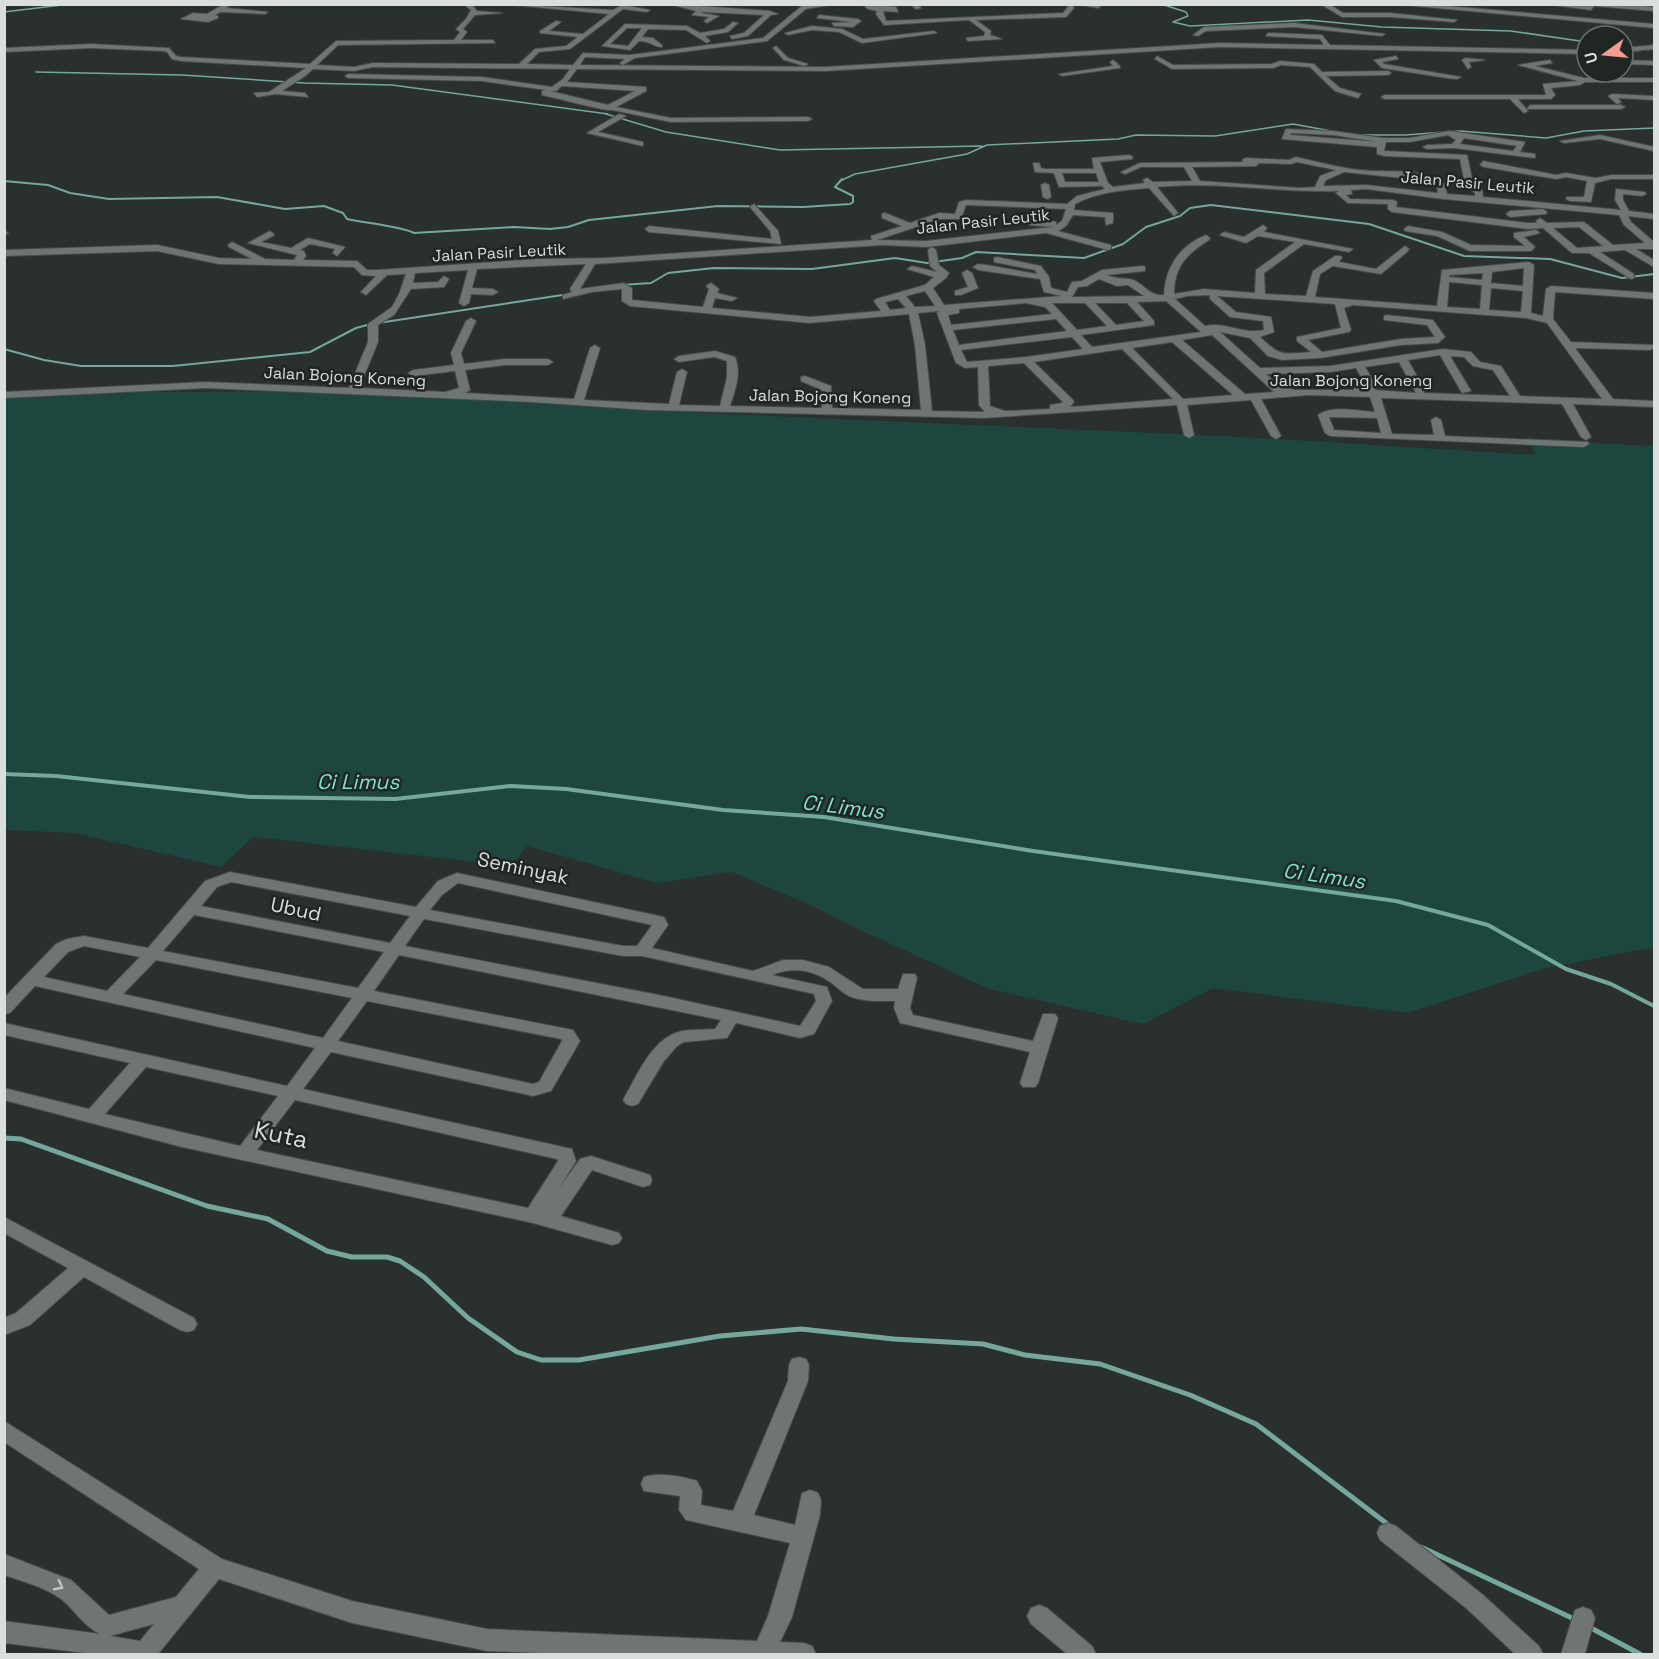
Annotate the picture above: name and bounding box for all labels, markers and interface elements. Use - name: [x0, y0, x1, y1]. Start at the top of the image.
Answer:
- north arrow: [1575, 24, 1635, 84]
- text: U: [1579, 50, 1603, 66]
- street label: Jalan Pasir Leutik: [1400, 166, 1536, 199]
- street label: Jalan Pasir Leutik: [915, 204, 1051, 239]
- street label: Jalan Pasir Leutik: [431, 238, 567, 266]
- street label: Jalan Bojong Koneng: [263, 362, 427, 391]
- street label: Jalan Bojong Koneng: [1270, 370, 1432, 391]
- street label: Jalan Bojong Koneng: [749, 385, 911, 408]
- water label: Ci Limus: [317, 768, 400, 795]
- water label: Ci Limus: [800, 788, 887, 825]
- street label: Seminyak: [475, 846, 571, 890]
- water label: Ci Limus: [1281, 856, 1368, 895]
- street label: Ubud: [268, 891, 324, 927]
- street label: Kuta: [252, 1114, 311, 1155]
- one-way arrow: [52, 1579, 63, 1590]

